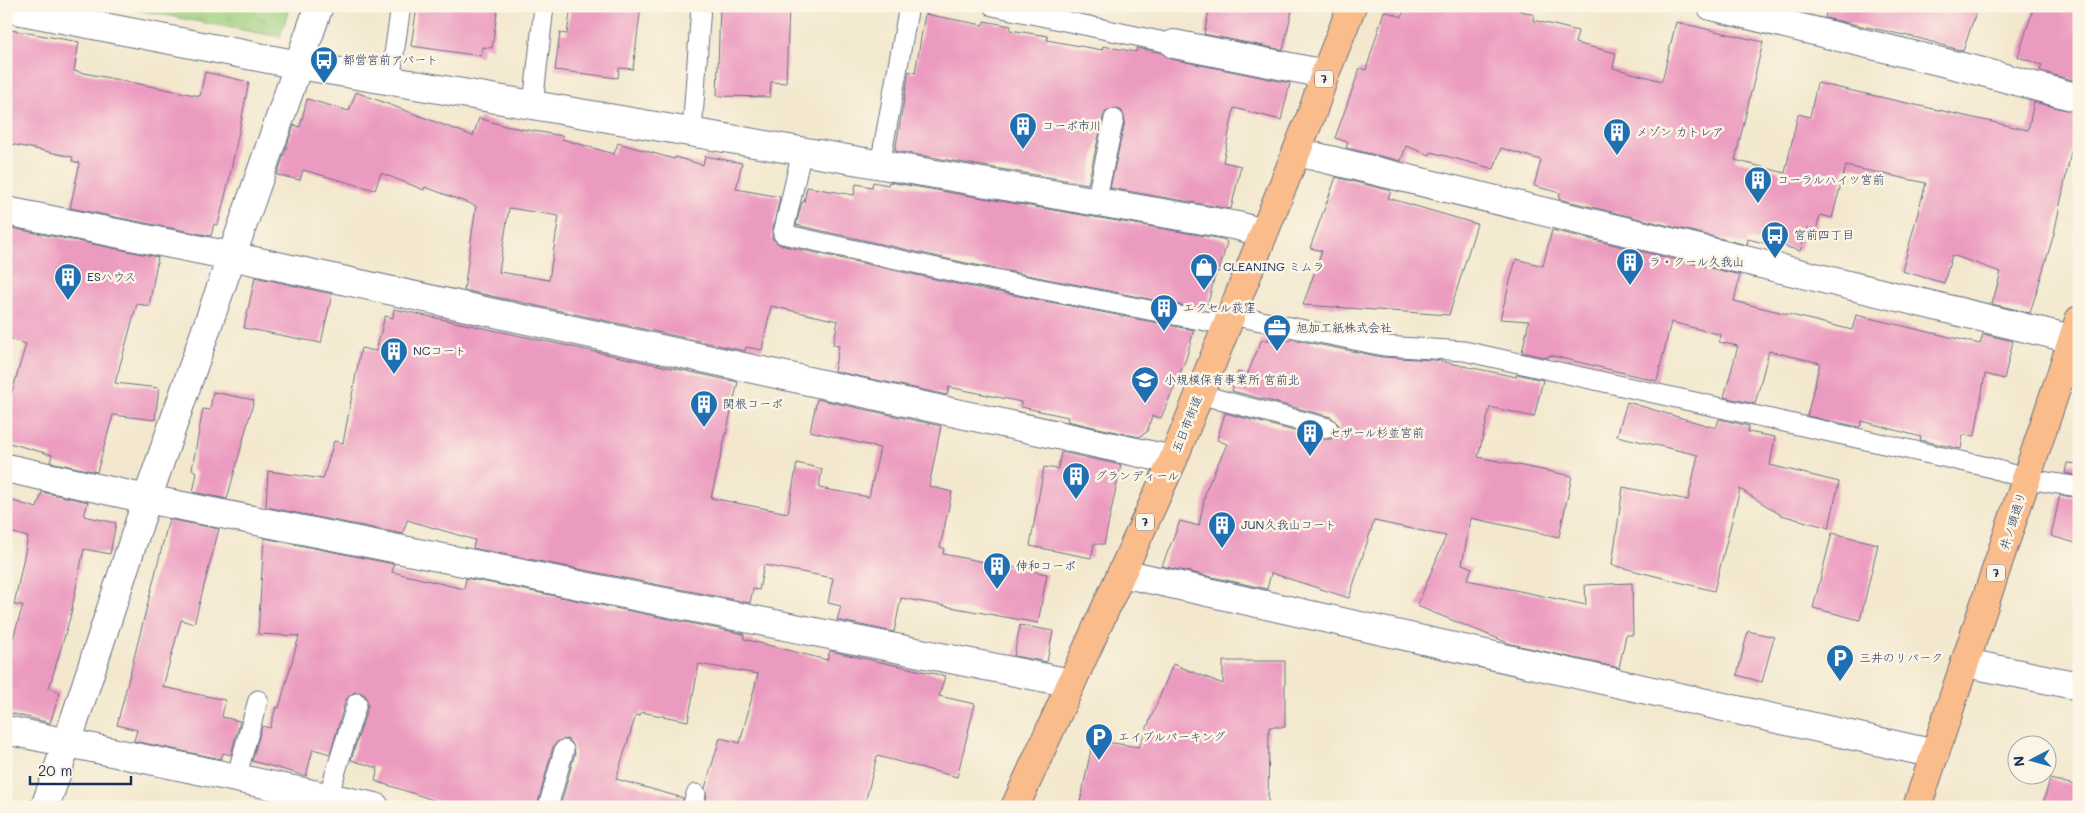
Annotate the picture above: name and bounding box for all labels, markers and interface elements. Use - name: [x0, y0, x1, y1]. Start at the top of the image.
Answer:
- bus stop icon: 都営宮前アパート: [309, 45, 339, 84]
- place label: 都営宮前アパート: [343, 51, 438, 67]
- road number: 7: [1315, 70, 1333, 88]
- building icon: コーポ市川: [1008, 111, 1038, 150]
- place label: コーポ市川: [1042, 117, 1102, 133]
- building icon: メゾン カトレア: [1602, 117, 1632, 156]
- place label: メゾン カトレア: [1636, 123, 1724, 139]
- building icon: コーラルハイツ宮前: [1743, 165, 1773, 204]
- place label: コーラルハイツ宮前: [1777, 171, 1885, 187]
- bus stop icon: 宮前四丁目: [1760, 220, 1790, 259]
- place label: 宮前四丁目: [1794, 226, 1854, 242]
- building icon: ラ・クール久我山: [1615, 247, 1645, 286]
- shop icon: CLEANING ミムラ: [1189, 252, 1219, 291]
- place label: ラ・クール久我山: [1649, 253, 1744, 269]
- place label: CLEANING ミムラ: [1223, 258, 1325, 274]
- building icon: ESハウス: [53, 262, 83, 301]
- place label: ESハウス: [87, 268, 136, 284]
- building icon: エクセル荻窪: [1149, 293, 1179, 332]
- place label: エクセル荻窪: [1183, 299, 1255, 315]
- office icon: 旭加工紙株式会社: [1262, 313, 1292, 352]
- place label: 旭加工紙株式会社: [1296, 319, 1392, 335]
- building icon: NCコート: [379, 336, 409, 375]
- place label: NCコート: [413, 342, 466, 358]
- school or university icon: 小規模保育事業所 宮前北: [1130, 365, 1160, 404]
- place label: 小規模保育事業所 宮前北: [1164, 371, 1300, 387]
- building icon: 関根コーポ: [689, 389, 719, 428]
- street label: 五日市街道: [1167, 393, 1205, 454]
- place label: 関根コーポ: [723, 395, 783, 411]
- building icon: セザール杉並宮前: [1295, 418, 1325, 457]
- place label: セザール杉並宮前: [1329, 424, 1424, 440]
- building icon: グランディール: [1061, 461, 1091, 500]
- place label: グランディール: [1095, 467, 1179, 483]
- street label: 井ノ頭通り: [1995, 490, 2029, 552]
- building icon: JUN久我山コート: [1207, 510, 1237, 549]
- road number: 7: [1136, 514, 1154, 530]
- place label: JUN久我山コート: [1241, 516, 1336, 532]
- building icon: 伸和コーポ: [982, 551, 1012, 590]
- place label: 伸和コーポ: [1016, 557, 1076, 573]
- road number: 7: [1987, 564, 2005, 582]
- parking icon: 三井のリパーク: [1825, 643, 1855, 682]
- place label: 三井のリパーク: [1859, 649, 1943, 665]
- parking icon: エイブルパーキング: [1084, 722, 1114, 761]
- place label: エイブルパーキング: [1118, 728, 1226, 744]
- north arrow: [2008, 736, 2058, 786]
- scale bar: [30, 753, 131, 785]
- text: N: [2009, 755, 2029, 768]
- text: 20 m: [38, 760, 72, 780]

